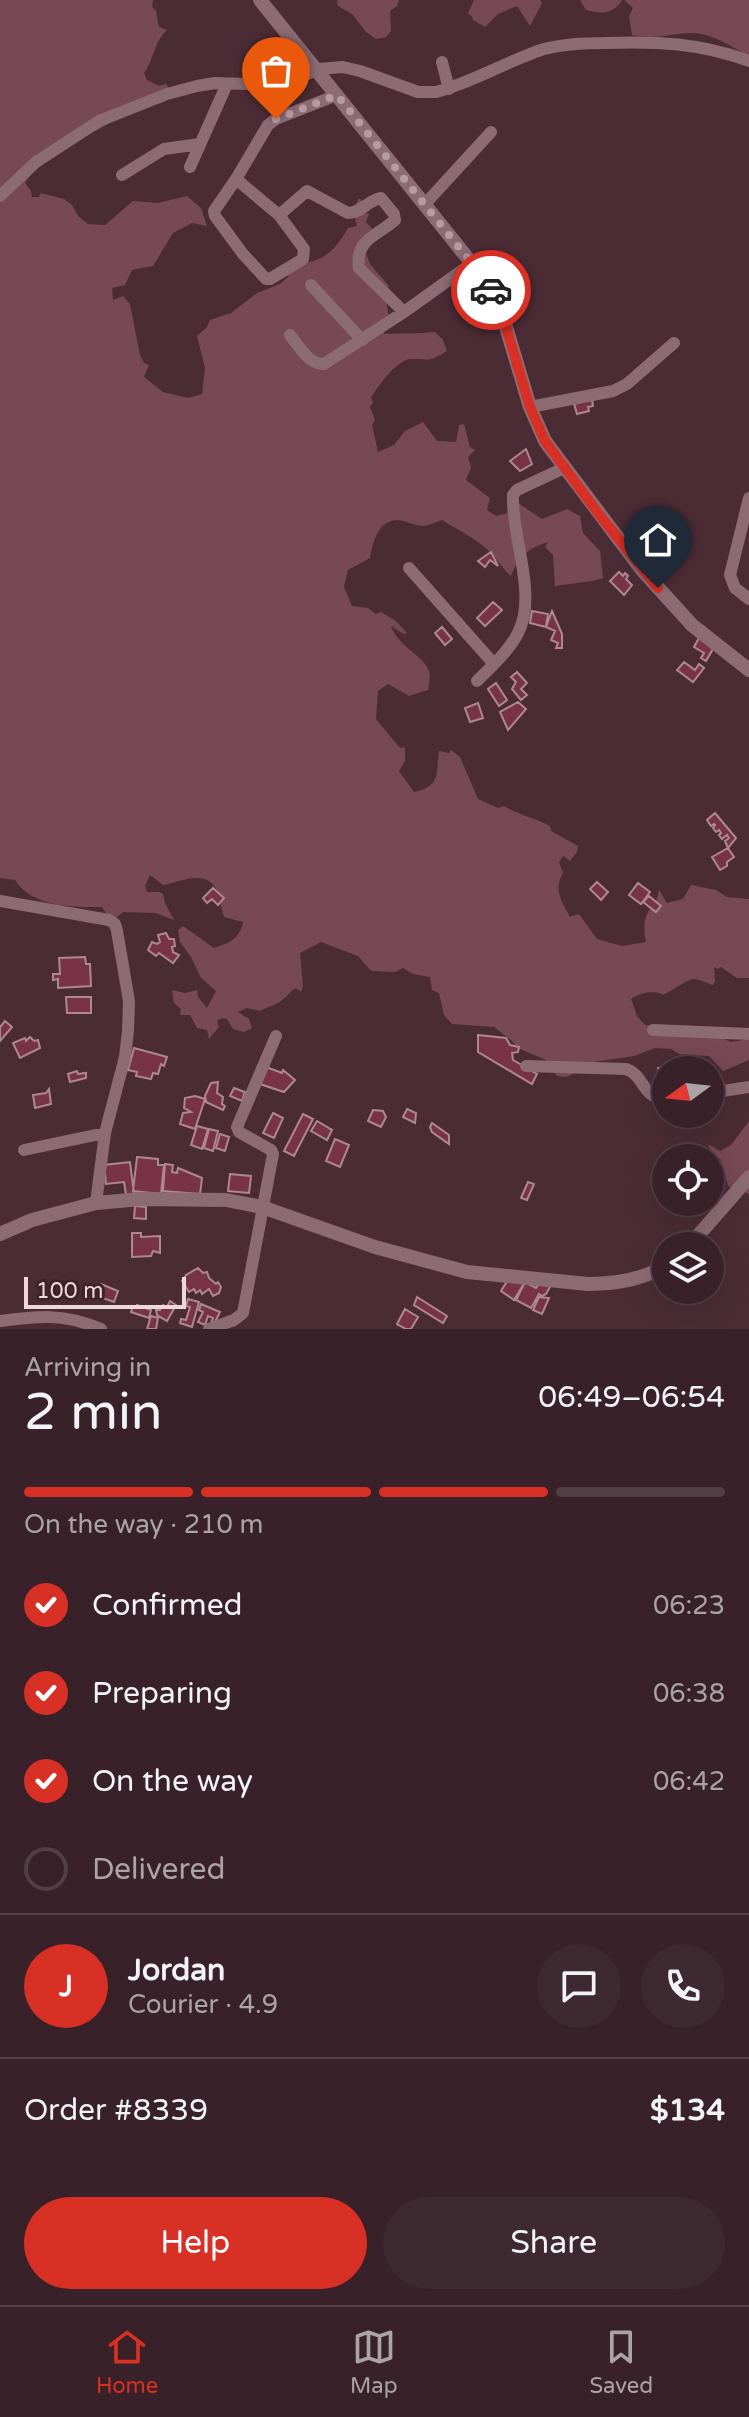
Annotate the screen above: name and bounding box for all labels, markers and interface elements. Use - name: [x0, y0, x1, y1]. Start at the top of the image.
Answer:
- pin: [242, 37, 310, 119]
- icon: bag: [254, 49, 298, 93]
- courier: [451, 250, 531, 330]
- icon: car: [469, 268, 513, 312]
- pin: [624, 506, 692, 588]
- icon: home: [636, 518, 680, 562]
- north arrow: [652, 1056, 724, 1128]
- map controls: [652, 1056, 724, 1304]
- button: locate: [652, 1144, 724, 1216]
- button: layers: [652, 1232, 724, 1304]
- scale bar: [24, 1273, 186, 1309]
- text: 100 m: [36, 1278, 103, 1304]
- text: Arriving in: [24, 1352, 151, 1383]
- text: 06:49–06:54: [538, 1379, 725, 1416]
- text: 2 min: [24, 1381, 163, 1444]
- text: On the way · 210 m: [24, 1509, 263, 1540]
- icon: check: [24, 1583, 68, 1627]
- text: Confirmed: [92, 1587, 243, 1624]
- text: 06:23: [653, 1590, 725, 1621]
- icon: check: [24, 1671, 68, 1715]
- text: Preparing: [92, 1675, 232, 1712]
- text: 06:38: [653, 1678, 725, 1709]
- icon: check: [24, 1759, 68, 1803]
- text: On the way: [92, 1763, 253, 1800]
- text: 06:42: [653, 1766, 725, 1797]
- text: Delivered: [92, 1851, 226, 1888]
- button: chat: [537, 1944, 621, 2028]
- button: phone: [641, 1944, 725, 2028]
- text: Jordan: [128, 1952, 225, 1989]
- text: J: [59, 1968, 73, 2005]
- text: Courier · 4.9: [128, 1989, 278, 2020]
- text: Order #8339: [24, 2092, 208, 2129]
- text: $134: [650, 2092, 725, 2129]
- button: Help: [24, 2197, 367, 2289]
- button: Share: [383, 2197, 725, 2289]
- tab: Home: [96, 2325, 158, 2399]
- tab: Map: [350, 2325, 398, 2399]
- tab: Saved: [589, 2325, 653, 2399]

